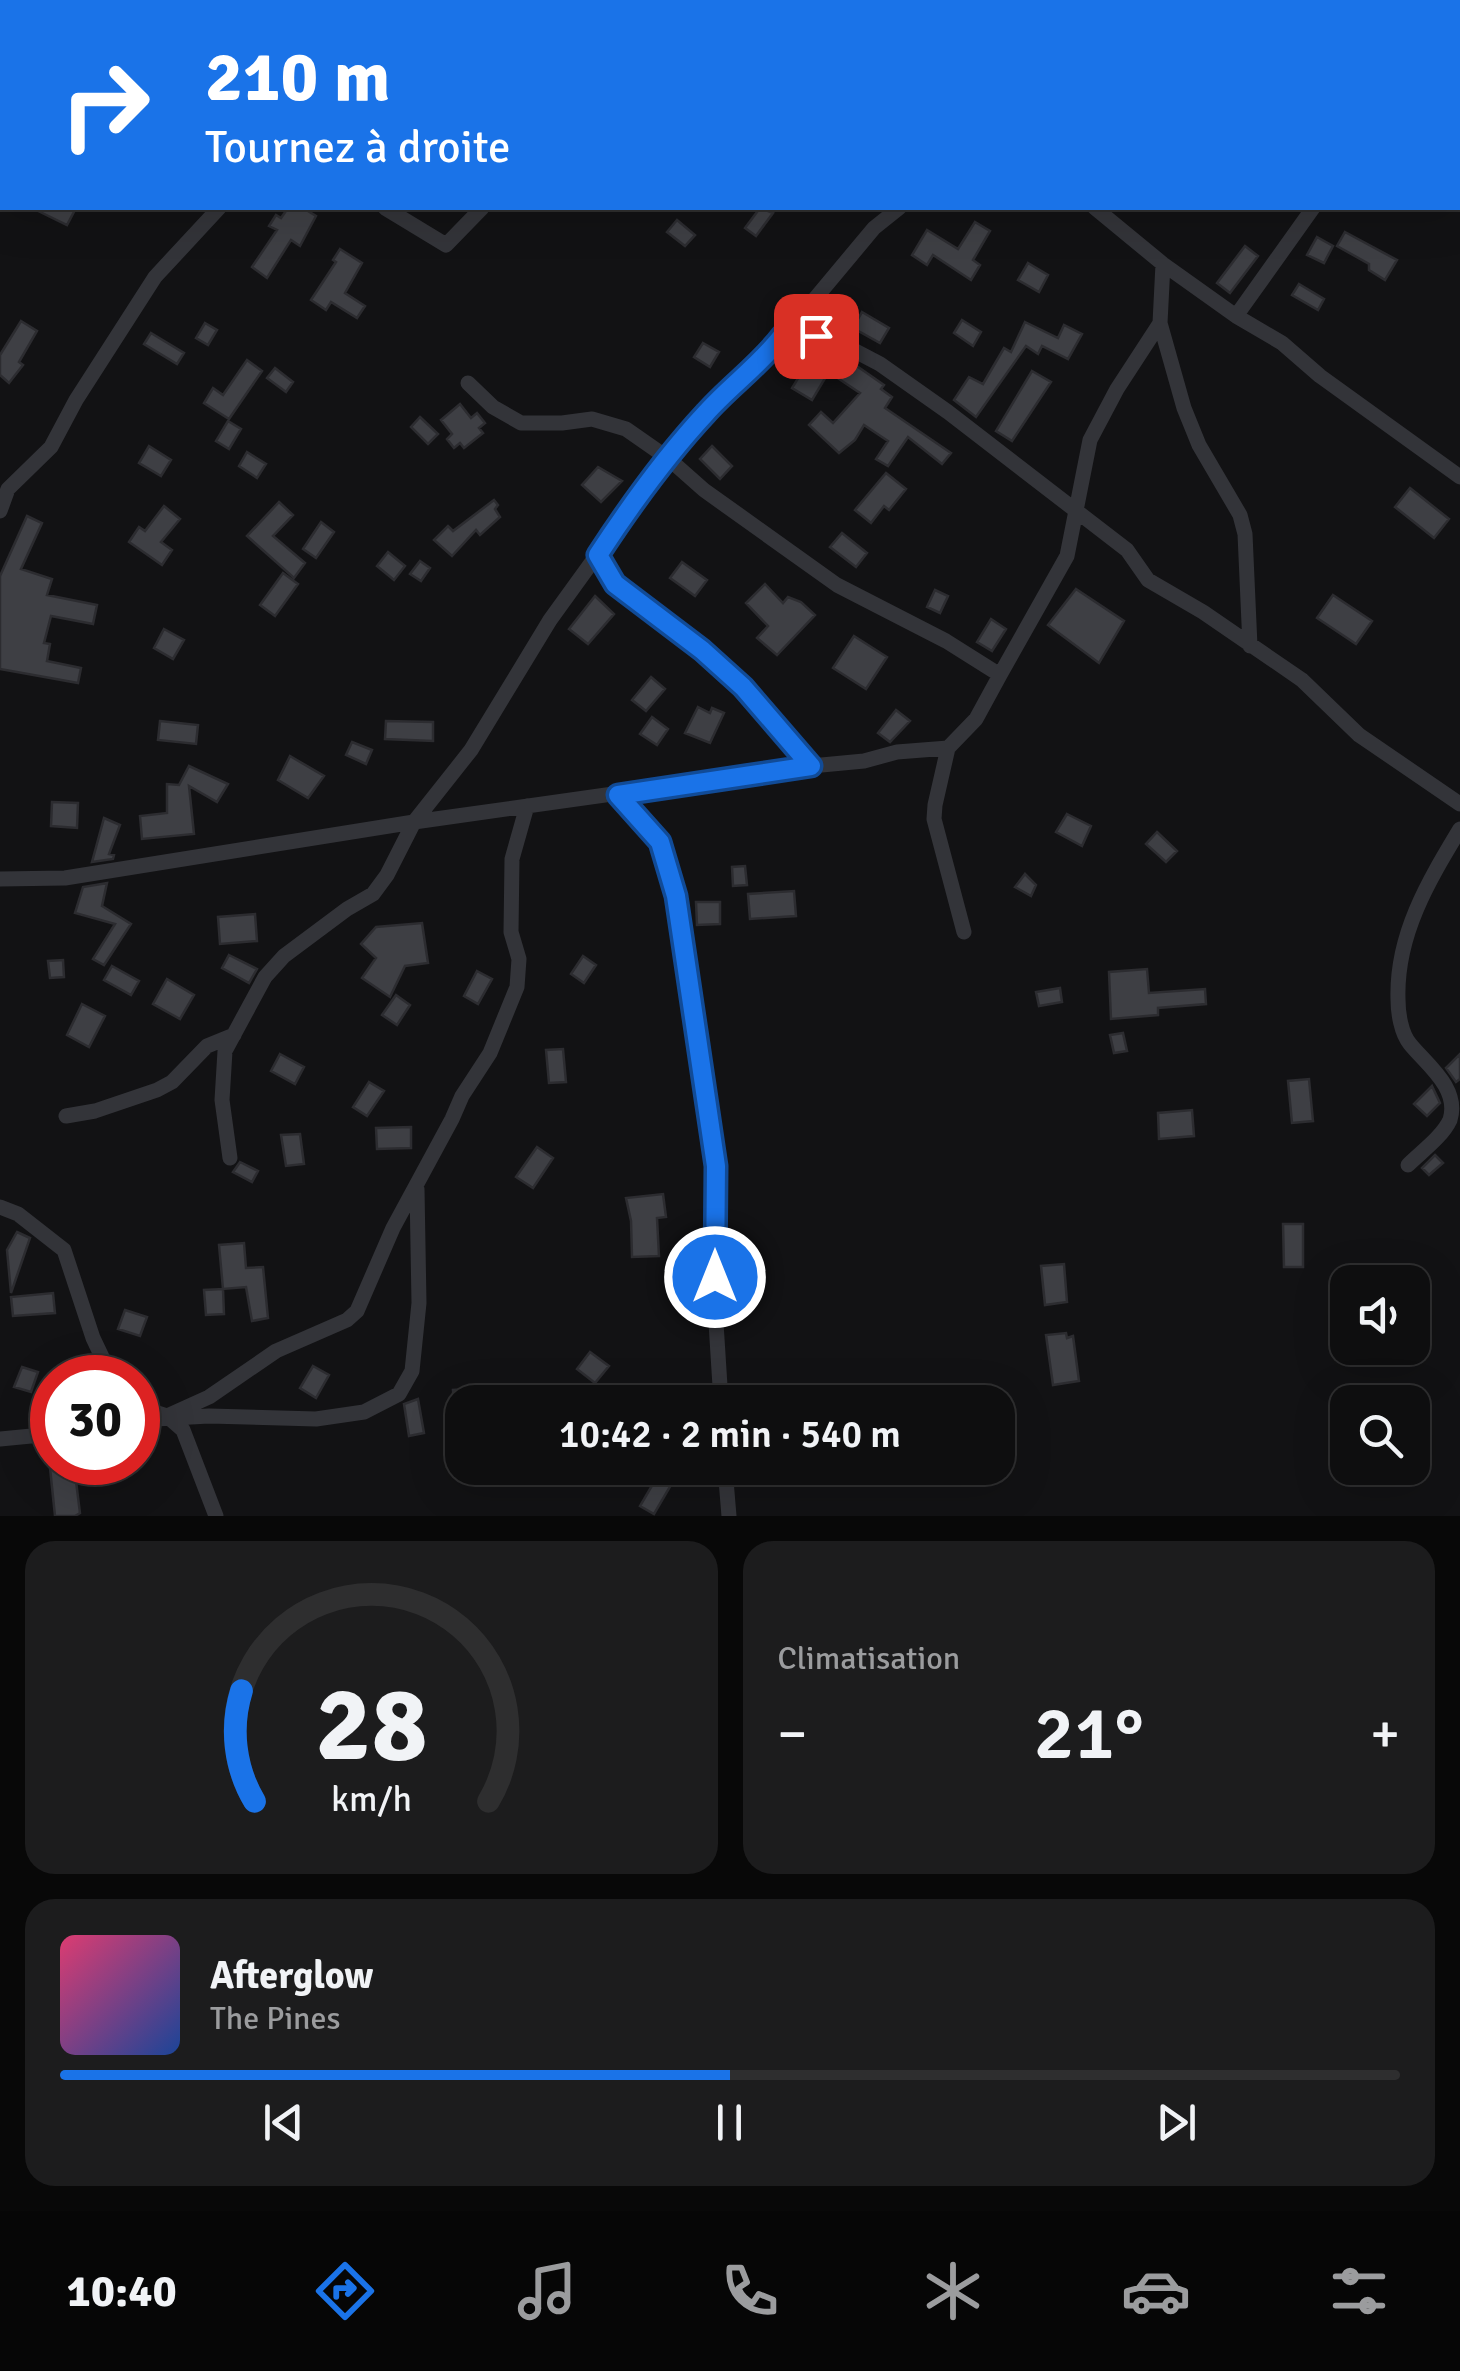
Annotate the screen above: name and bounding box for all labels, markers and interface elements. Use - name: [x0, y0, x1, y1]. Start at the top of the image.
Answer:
- text: 210 m: [205, 34, 390, 120]
- icon: right: [40, 40, 170, 170]
- text: Tournez à droite: [205, 120, 511, 175]
- pin: [774, 294, 859, 379]
- icon: arrive: [789, 309, 844, 364]
- position arrow: [663, 1225, 767, 1329]
- map controls: [1330, 1265, 1430, 1485]
- button: sound: [1330, 1265, 1430, 1365]
- speed limit sign: 30: [30, 1355, 160, 1485]
- button: search: [1330, 1385, 1430, 1485]
- text: 10:42 · 2 min · 540 m: [559, 1411, 901, 1458]
- text: Climatisation: [778, 1639, 960, 1678]
- text: 28: [315, 1661, 427, 1789]
- text: 21°: [1034, 1687, 1144, 1780]
- text: −: [778, 1700, 807, 1768]
- text: +: [1370, 1700, 1400, 1768]
- text: km/h: [331, 1777, 412, 1821]
- text: Afterglow: [210, 1952, 373, 1999]
- text: The Pines: [210, 1999, 341, 2038]
- icon: previous: [256, 2095, 311, 2150]
- icon: pause: [702, 2095, 757, 2150]
- icon: next: [1149, 2095, 1204, 2150]
- icon: directions: [310, 2256, 380, 2326]
- icon: music: [512, 2256, 582, 2326]
- icon: phone: [715, 2256, 785, 2326]
- icon: climate: [918, 2256, 988, 2326]
- icon: car: [1121, 2256, 1191, 2326]
- icon: filters: [1324, 2256, 1394, 2326]
- text: 10:40: [66, 2264, 177, 2319]

